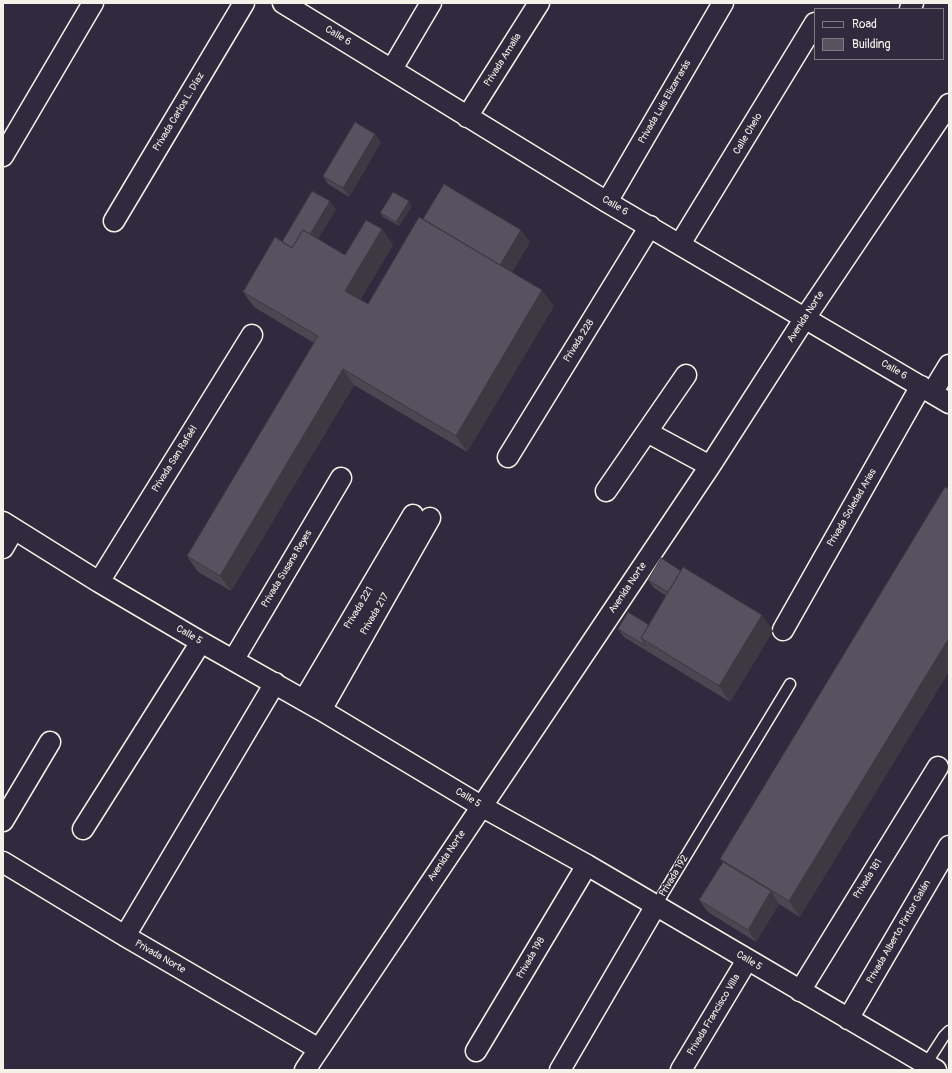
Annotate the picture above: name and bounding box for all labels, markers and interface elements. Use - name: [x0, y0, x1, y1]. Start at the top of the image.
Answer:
- legend: [814, 8, 944, 60]
- text: Road: [852, 17, 877, 32]
- street label: Calle 6: [323, 24, 353, 48]
- street label: Privada Amalia: [482, 31, 524, 89]
- text: Building: [852, 37, 891, 52]
- street label: Privada Luis Elizarrarás: [636, 58, 694, 146]
- street label: Privada Carlos L. Díaz: [151, 71, 207, 153]
- street label: Calle Chelo: [731, 111, 765, 157]
- street label: Calle 6: [600, 194, 630, 218]
- street label: Avenida Norte: [785, 289, 827, 345]
- street label: Privada 228: [561, 317, 597, 365]
- street label: Calle 6: [879, 358, 909, 382]
- street label: Privada San Rafaél: [150, 423, 200, 495]
- street label: Privada Soledad Arias: [825, 467, 879, 549]
- street label: Privada Susana Reyes: [259, 528, 315, 610]
- street label: Avenida Norte: [607, 560, 649, 616]
- street label: Privada 221: [342, 585, 376, 631]
- street label: Privada 217: [358, 591, 392, 637]
- street label: Calle 5: [174, 623, 204, 647]
- street label: Calle 5: [453, 786, 483, 810]
- street label: Avenida Norte: [426, 828, 468, 884]
- street label: Privada 192: [657, 853, 691, 899]
- street label: Privada 181: [851, 857, 885, 901]
- street label: Privada Alberto Pintor Galán: [864, 878, 934, 986]
- street label: Privada 198: [514, 935, 548, 981]
- street label: Privada Norte: [133, 938, 187, 976]
- street label: Calle 5: [734, 949, 764, 973]
- street label: Privada Francisco Villa: [685, 972, 743, 1058]

